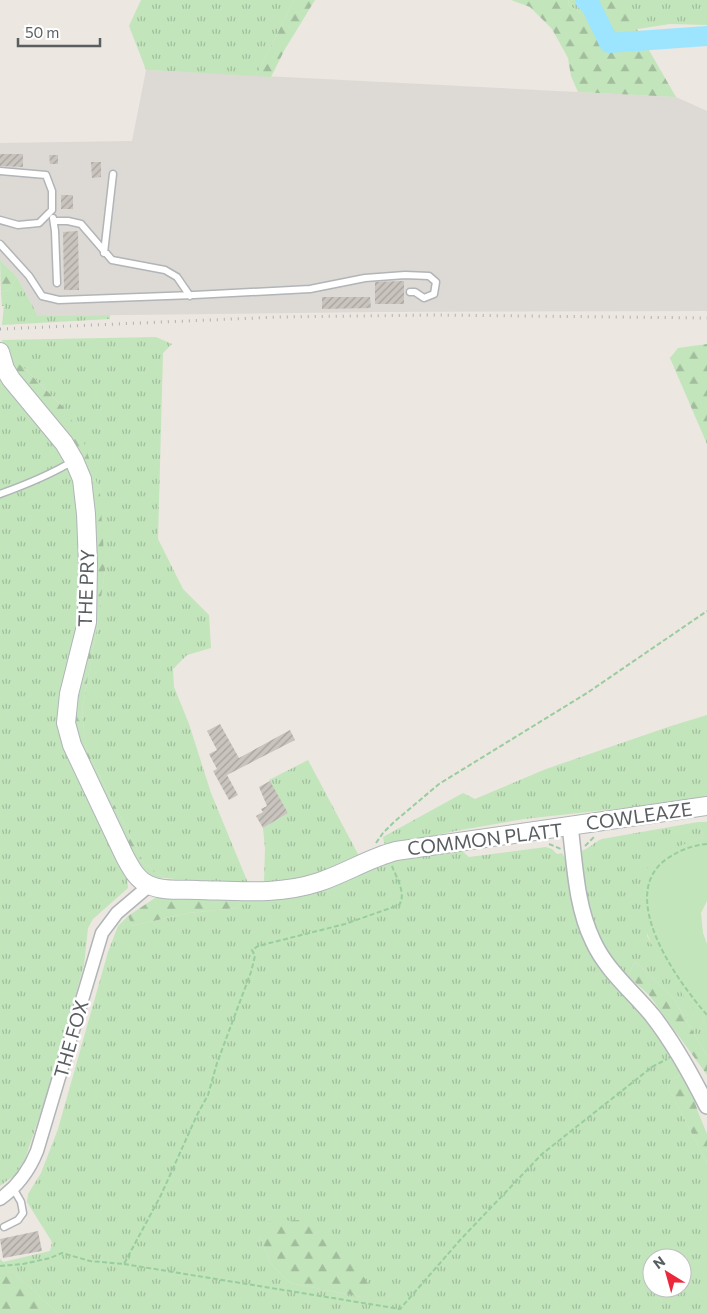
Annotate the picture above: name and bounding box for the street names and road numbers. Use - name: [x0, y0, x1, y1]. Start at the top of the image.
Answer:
- street label: THE PRY: [73, 549, 98, 627]
- street label: COWLEAZE: [584, 797, 693, 834]
- street label: COMMON PLATT: [406, 818, 564, 859]
- street label: THE FOX: [48, 997, 93, 1080]

